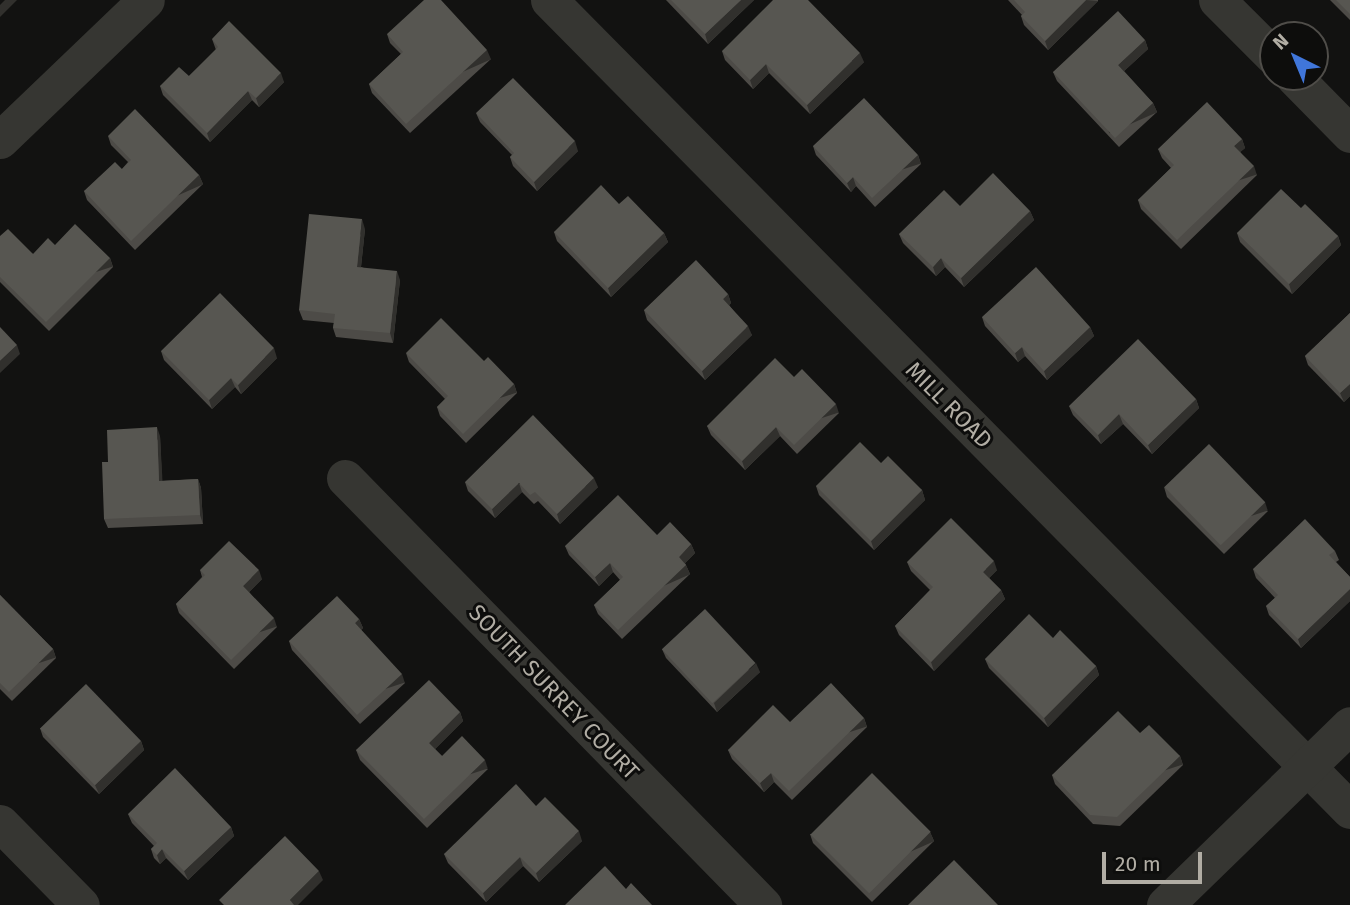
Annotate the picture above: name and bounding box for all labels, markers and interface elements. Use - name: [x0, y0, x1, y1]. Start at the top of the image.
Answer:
- north arrow: [1259, 21, 1329, 91]
- text: N: [1268, 29, 1293, 54]
- street label: MILL ROAD: [900, 356, 998, 454]
- street label: SOUTH SURREY COURT: [463, 599, 645, 785]
- scale bar: [1105, 838, 1205, 882]
- text: 20 m: [1115, 851, 1161, 877]

